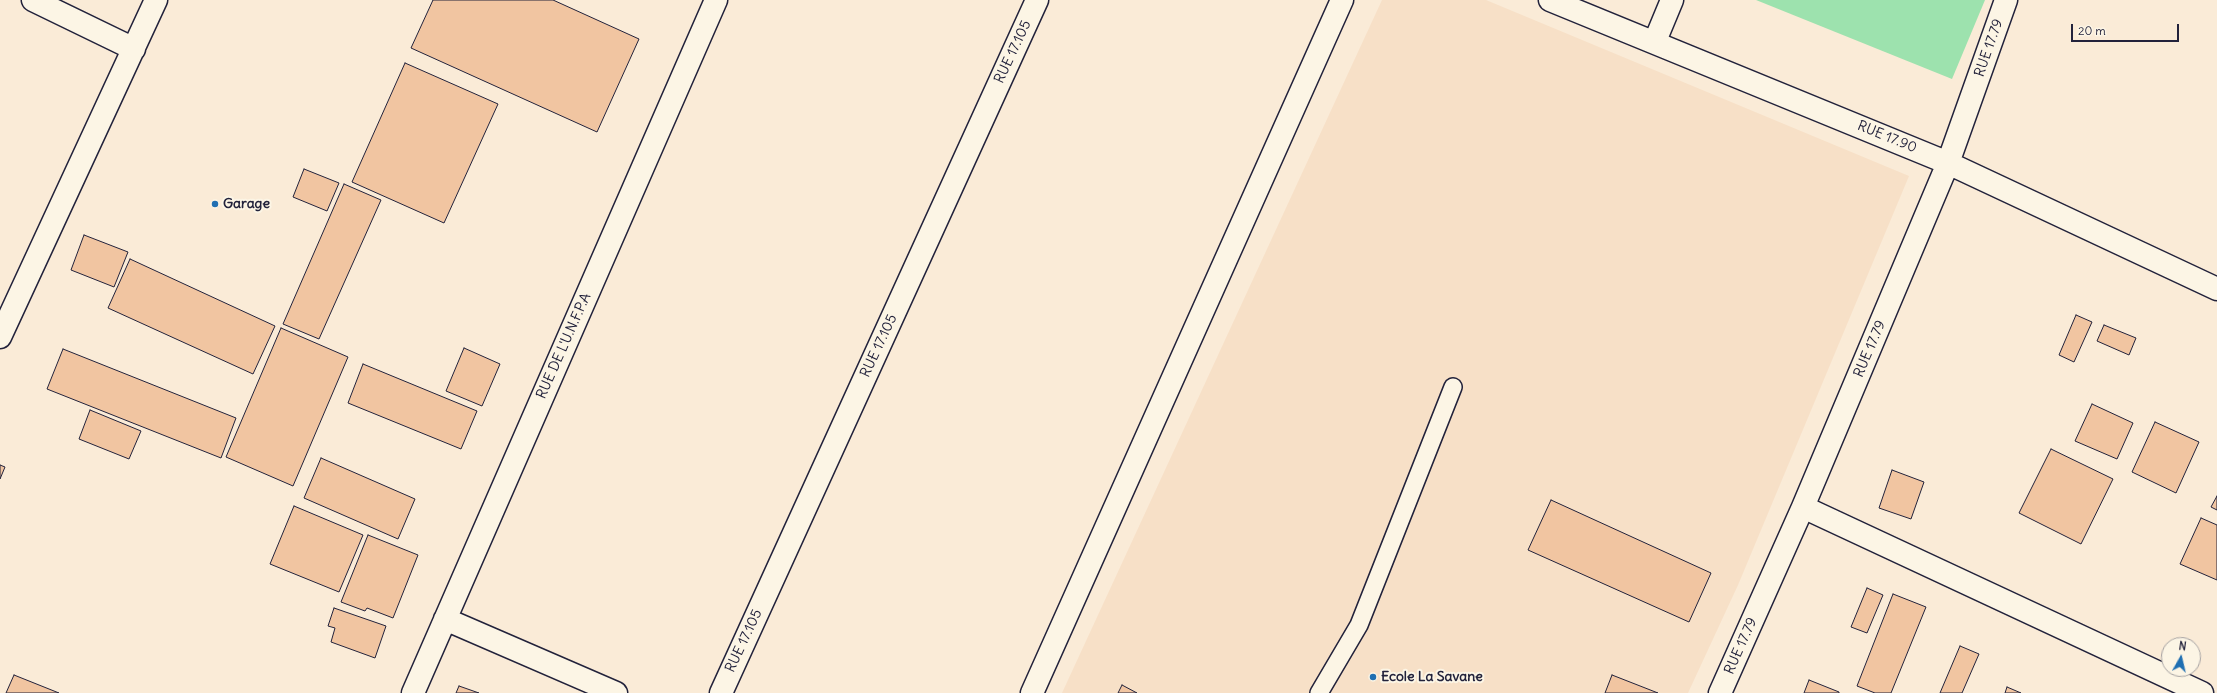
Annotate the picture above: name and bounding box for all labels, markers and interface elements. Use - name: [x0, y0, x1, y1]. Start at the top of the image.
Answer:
- scale bar: [2073, 16, 2181, 42]
- street label: RUE 17.79: [1971, 17, 2007, 79]
- street label: RUE 17.105: [991, 18, 1035, 86]
- text: 20 m: [2078, 23, 2106, 38]
- street label: RUE 17.90: [1855, 117, 1919, 157]
- place label: Garage: [223, 196, 270, 212]
- marker: Garage: [210, 199, 220, 209]
- street label: RUE DE L'U.N.F.P.A: [533, 290, 595, 402]
- street label: RUE 17.105: [857, 312, 901, 380]
- street label: RUE 17.79: [1850, 318, 1890, 380]
- street label: RUE 17.105: [722, 607, 766, 675]
- street label: RUE 17.79: [1721, 615, 1761, 677]
- north arrow: [2161, 637, 2201, 677]
- text: N: [2178, 639, 2187, 654]
- place label: Ecole La Savane: [1381, 669, 1483, 685]
- marker: Ecole La Savane: [1368, 672, 1378, 682]

